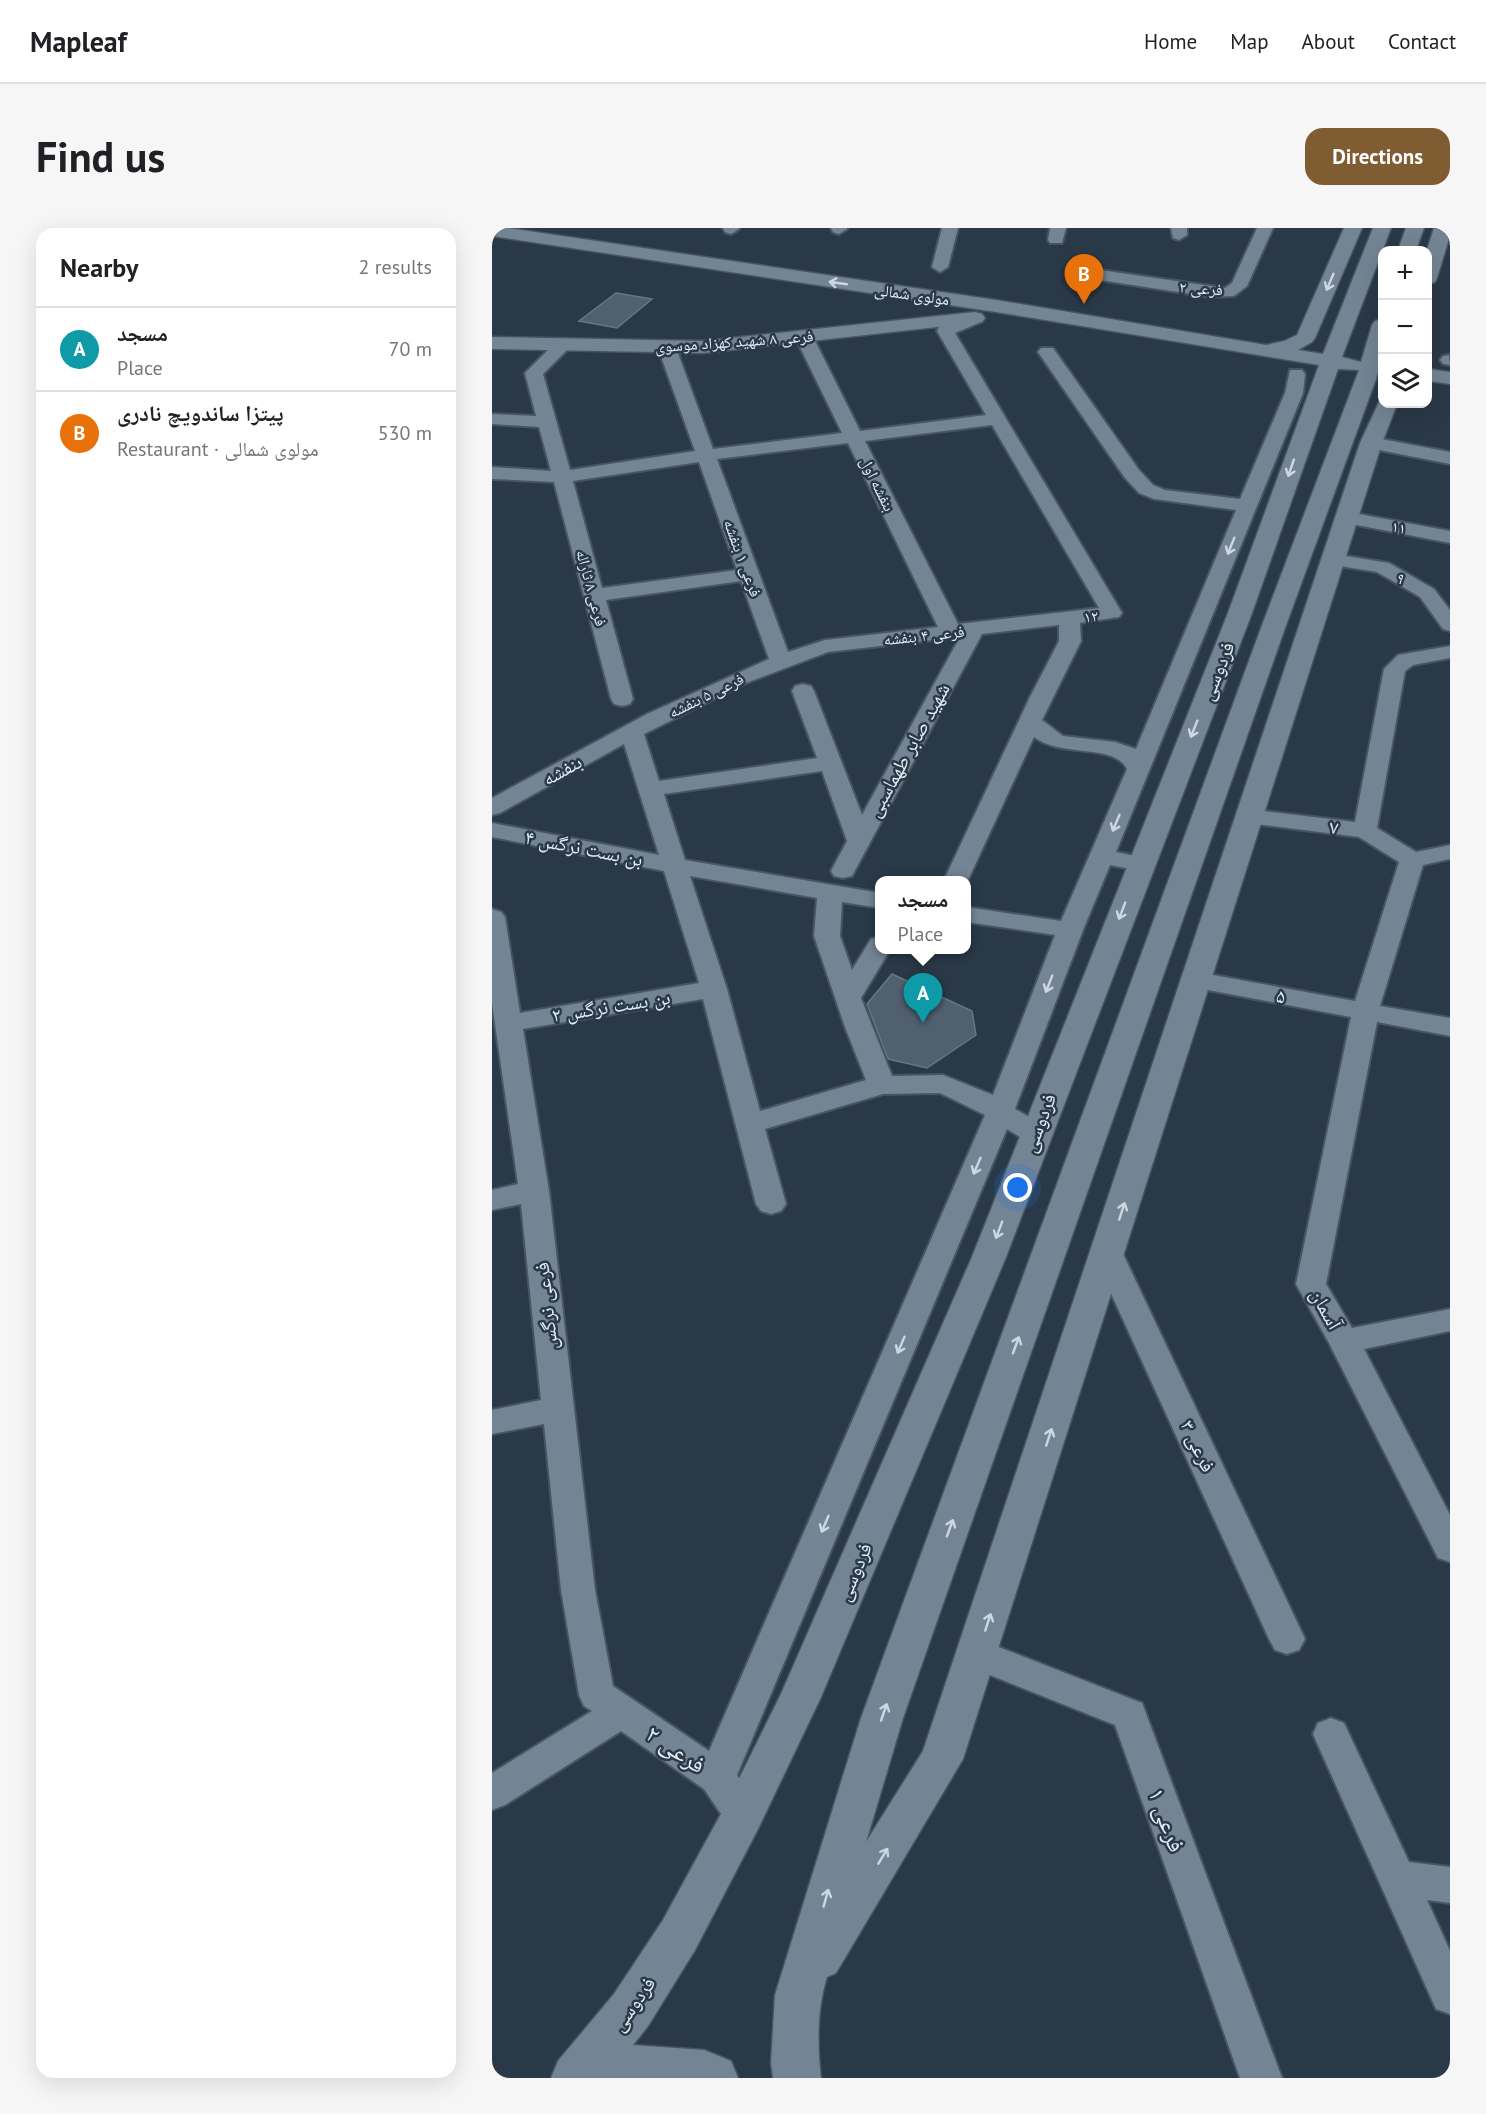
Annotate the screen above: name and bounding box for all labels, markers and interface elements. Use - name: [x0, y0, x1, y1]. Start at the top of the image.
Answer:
- text: Mapleaf: [30, 23, 127, 60]
- text: Home: [1144, 28, 1197, 55]
- text: Map: [1230, 28, 1269, 55]
- text: About: [1302, 28, 1355, 55]
- text: Contact: [1388, 28, 1456, 55]
- button: Directions: [1305, 128, 1450, 185]
- text: Find us: [36, 129, 165, 184]
- map controls: [1378, 246, 1432, 408]
- button: +: [1378, 246, 1432, 300]
- text: Nearby: [60, 251, 138, 284]
- text: 2 results: [359, 254, 432, 280]
- pin: B: [1064, 254, 1104, 304]
- one-way arrow: [1324, 272, 1335, 290]
- street label: فرعی ۲: [1178, 276, 1224, 300]
- one-way arrow: [829, 277, 848, 288]
- street label: مولوی شمالی: [873, 279, 951, 310]
- button: −: [1378, 300, 1432, 354]
- text: مسجد: [117, 319, 168, 347]
- street label: فرعی ۸ شهید کهزاد موسوی: [654, 325, 814, 358]
- text: A: [73, 336, 86, 362]
- text: 70 m: [389, 336, 432, 362]
- button: layers: [1378, 354, 1432, 408]
- text: Place: [117, 355, 163, 381]
- text: پیتزا ساندویچ نادری: [117, 399, 284, 427]
- text: B: [74, 420, 85, 446]
- text: 530 m: [378, 420, 432, 446]
- text: Restaurant · مولوی شمالی: [117, 436, 319, 462]
- street label: بنفشه اول: [855, 453, 900, 515]
- one-way arrow: [1285, 458, 1296, 477]
- street label: فرعی ۱ بنفشه: [719, 516, 766, 600]
- street label: ۱۱: [1390, 516, 1408, 538]
- one-way arrow: [1225, 536, 1236, 555]
- street label: فرعی ۸ ثاراله: [571, 548, 612, 629]
- street label: ۹: [1393, 568, 1409, 588]
- street label: ۱۲: [1083, 605, 1099, 627]
- street label: فرعی ۴ بنفشه: [883, 621, 965, 650]
- street label: فردوسی: [1194, 638, 1240, 704]
- street label: فرعی ۵ بنفشه: [665, 668, 747, 723]
- street label: شهید صابر طهماسبی: [860, 678, 956, 822]
- one-way arrow: [1188, 720, 1199, 738]
- street label: بنفشه: [538, 749, 586, 791]
- one-way arrow: [1110, 813, 1121, 831]
- street label: ۷: [1328, 814, 1340, 840]
- street label: بن بست نرگس ۴: [523, 824, 645, 872]
- popup: [875, 876, 971, 954]
- text: مسجد: [898, 885, 948, 913]
- one-way arrow: [1116, 901, 1127, 919]
- text: Place: [898, 921, 943, 947]
- pin: A: [904, 974, 942, 1023]
- one-way arrow: [1043, 974, 1054, 993]
- street label: ۵: [1274, 982, 1288, 1010]
- street label: بن بست نرگس ۲: [550, 984, 672, 1028]
- street label: فردوسی: [1016, 1090, 1062, 1156]
- one-way arrow: [971, 1156, 983, 1174]
- your location: [1003, 1173, 1032, 1202]
- one-way arrow: [1117, 1202, 1128, 1221]
- one-way arrow: [992, 1220, 1003, 1238]
- street label: فرعی نرگس: [528, 1261, 564, 1351]
- street label: آسمان: [1304, 1284, 1348, 1335]
- one-way arrow: [895, 1335, 906, 1354]
- one-way arrow: [1011, 1336, 1022, 1354]
- street label: فرعی ۳: [1175, 1416, 1221, 1476]
- one-way arrow: [1044, 1428, 1055, 1446]
- one-way arrow: [819, 1515, 830, 1533]
- one-way arrow: [945, 1519, 956, 1538]
- street label: فردوسی: [830, 1539, 878, 1605]
- one-way arrow: [984, 1613, 995, 1632]
- one-way arrow: [880, 1703, 891, 1721]
- street label: فرعی ۲: [640, 1718, 712, 1780]
- street label: فرعی ۱: [1141, 1784, 1193, 1856]
- one-way arrow: [877, 1848, 889, 1865]
- one-way arrow: [821, 1889, 832, 1908]
- street label: فردوسی: [605, 1972, 661, 2036]

